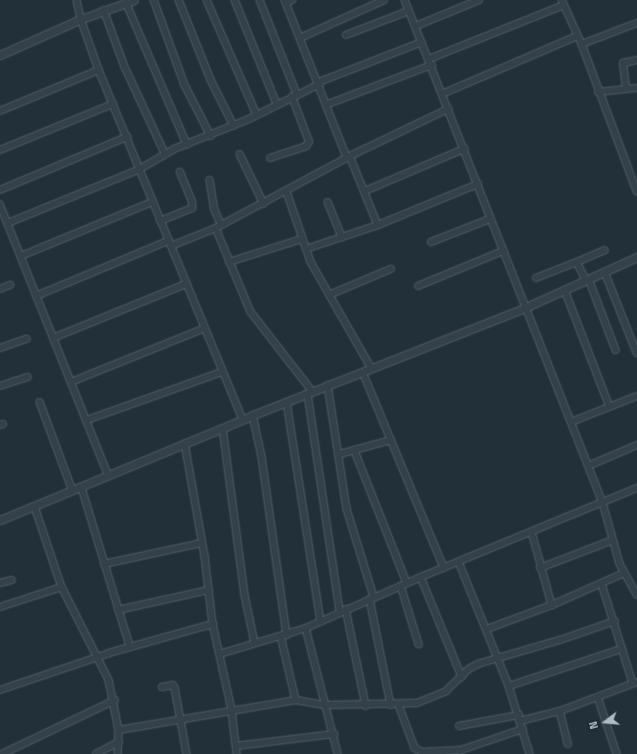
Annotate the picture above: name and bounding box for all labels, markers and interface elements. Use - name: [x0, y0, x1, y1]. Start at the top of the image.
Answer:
- north arrow: [585, 702, 625, 742]
- text: N: [585, 719, 602, 731]

